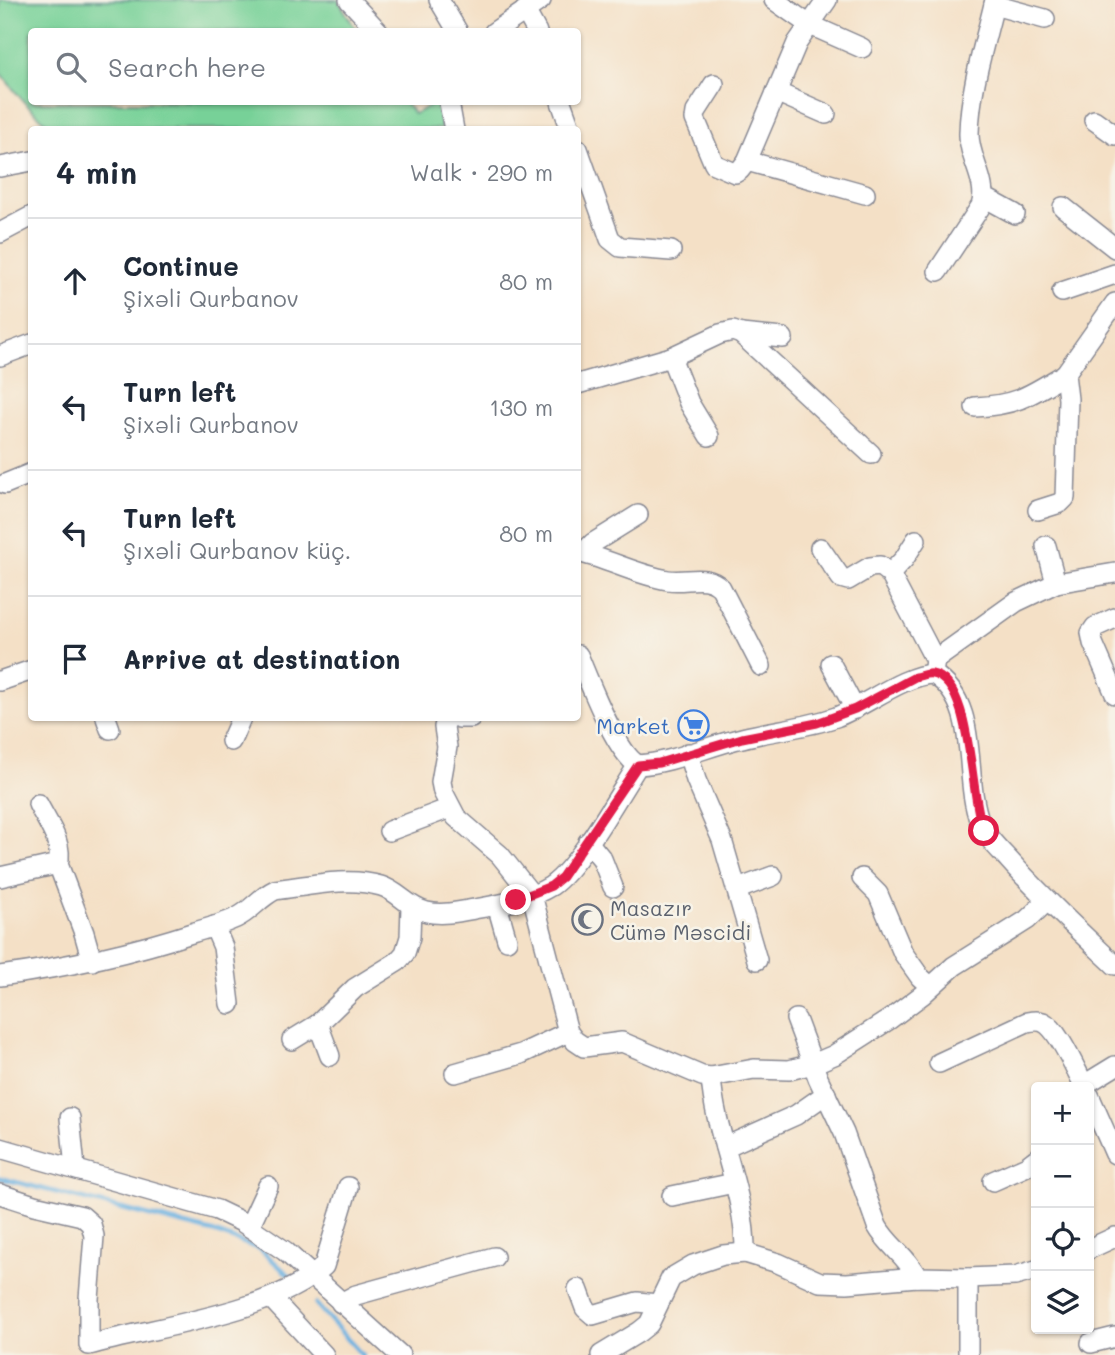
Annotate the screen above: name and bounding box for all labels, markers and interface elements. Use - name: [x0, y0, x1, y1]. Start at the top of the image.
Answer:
- search box: [28, 28, 581, 105]
- icon: search: [52, 48, 90, 86]
- text: Search here: [108, 50, 266, 84]
- text: 4 min: [56, 152, 137, 192]
- text: Walk · 290 m: [409, 157, 553, 187]
- text: Continue: [123, 249, 239, 283]
- icon: ahead: [56, 262, 94, 300]
- text: 80 m: [499, 266, 553, 296]
- text: Şixəli Qurbanov: [123, 283, 299, 313]
- text: Turn left: [123, 375, 236, 409]
- icon: left: [56, 388, 94, 426]
- text: 130 m: [489, 392, 553, 422]
- text: Şixəli Qurbanov: [123, 409, 299, 439]
- text: Turn left: [123, 501, 236, 535]
- icon: left: [56, 514, 94, 552]
- text: 80 m: [499, 518, 553, 548]
- text: Şıxəli Qurbanov küç.: [123, 535, 351, 565]
- icon: arrive: [56, 640, 94, 678]
- text: Arrive at destination: [123, 642, 400, 676]
- supermarket icon: Market: [676, 708, 710, 742]
- place label: Market: [596, 712, 670, 739]
- route start: [968, 815, 999, 846]
- route end: [500, 884, 531, 915]
- place label: Masazır Cümə Məscidi: [610, 894, 751, 945]
- mosque icon: Masazır Cümə Məscidi: [570, 902, 604, 936]
- map controls: [1031, 1082, 1094, 1334]
- button: +: [1031, 1082, 1094, 1145]
- button: −: [1031, 1145, 1094, 1208]
- button: locate: [1031, 1208, 1094, 1271]
- button: layers: [1031, 1271, 1094, 1334]

